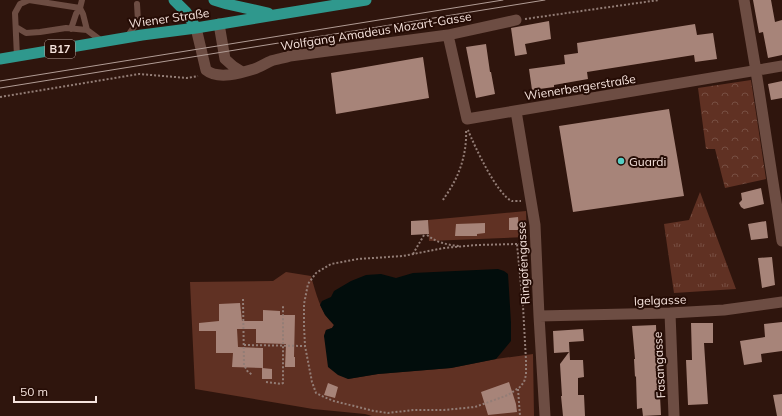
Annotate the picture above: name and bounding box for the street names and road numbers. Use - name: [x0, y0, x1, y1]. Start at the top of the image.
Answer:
- street label: Wiener Straße: [128, 5, 210, 31]
- street label: Wolfgang Amadeus Mozart-Gasse: [279, 8, 473, 54]
- road number: B17: [45, 40, 75, 58]
- street label: Wienerbergerstraße: [523, 71, 637, 103]
- street label: Ringofengasse: [513, 221, 533, 305]
- street label: Igelgasse: [633, 292, 687, 308]
- street label: Fasangasse: [650, 331, 668, 399]

